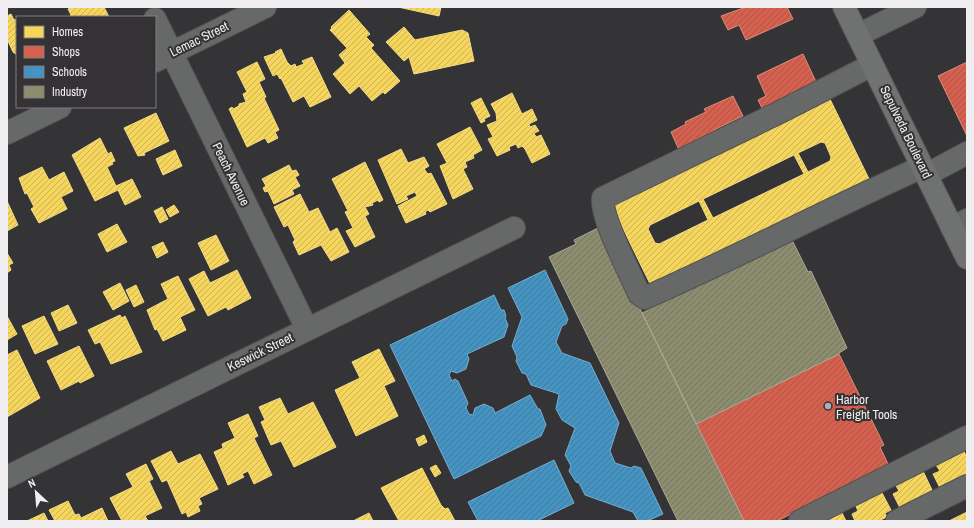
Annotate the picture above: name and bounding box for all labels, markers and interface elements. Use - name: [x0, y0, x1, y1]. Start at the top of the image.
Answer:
- legend: [16, 16, 156, 108]
- street label: Lemac Street: [167, 17, 231, 61]
- text: Homes: [52, 24, 83, 40]
- text: Shops: [52, 44, 80, 60]
- text: Schools: [52, 64, 87, 80]
- street label: Sepulveda Boulevard: [876, 83, 936, 181]
- text: Industry: [52, 84, 87, 100]
- street label: Peach Avenue: [208, 139, 254, 209]
- street label: Keswick Street: [224, 329, 296, 375]
- place label: Harbor Freight Tools: [836, 391, 897, 423]
- marker: Harbor Freight Tools: [823, 401, 833, 411]
- north arrow: [16, 472, 56, 512]
- text: N: [26, 475, 38, 491]

